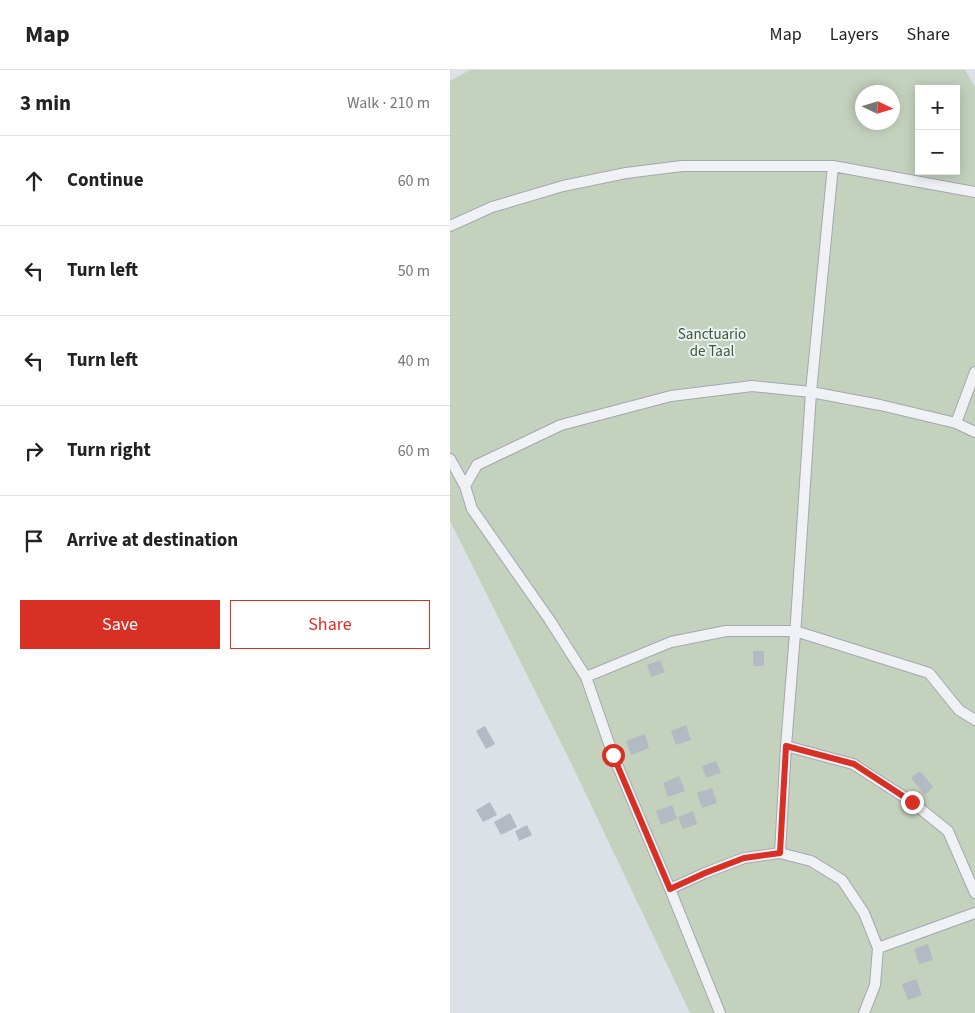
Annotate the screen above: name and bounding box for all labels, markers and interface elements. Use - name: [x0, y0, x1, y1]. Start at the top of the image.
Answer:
- text: Map: [25, 17, 70, 52]
- text: Map: [770, 22, 802, 47]
- text: Layers: [830, 22, 879, 47]
- text: Share: [907, 22, 950, 47]
- north arrow: [855, 85, 900, 130]
- map controls: [915, 85, 960, 175]
- button: +: [915, 85, 960, 130]
- text: 3 min: [20, 88, 71, 118]
- text: Walk · 210 m: [347, 92, 430, 114]
- button: −: [915, 130, 960, 175]
- icon: ahead: [20, 167, 48, 195]
- text: Continue: [67, 167, 144, 194]
- text: 60 m: [398, 170, 430, 192]
- icon: left: [20, 257, 48, 285]
- text: Turn left: [67, 257, 138, 284]
- text: 50 m: [398, 260, 430, 282]
- park label: Sanctuario de Taal: [678, 324, 746, 362]
- icon: left: [20, 347, 48, 375]
- text: Turn left: [67, 347, 138, 374]
- text: 40 m: [398, 350, 430, 372]
- icon: right: [20, 437, 48, 465]
- text: Turn right: [67, 437, 151, 464]
- text: 60 m: [398, 440, 430, 462]
- icon: arrive: [20, 527, 48, 555]
- text: Arrive at destination: [67, 527, 238, 554]
- button: Save: [20, 600, 220, 649]
- button: Share: [230, 600, 430, 649]
- route start: [602, 744, 625, 767]
- route end: [901, 791, 924, 814]

